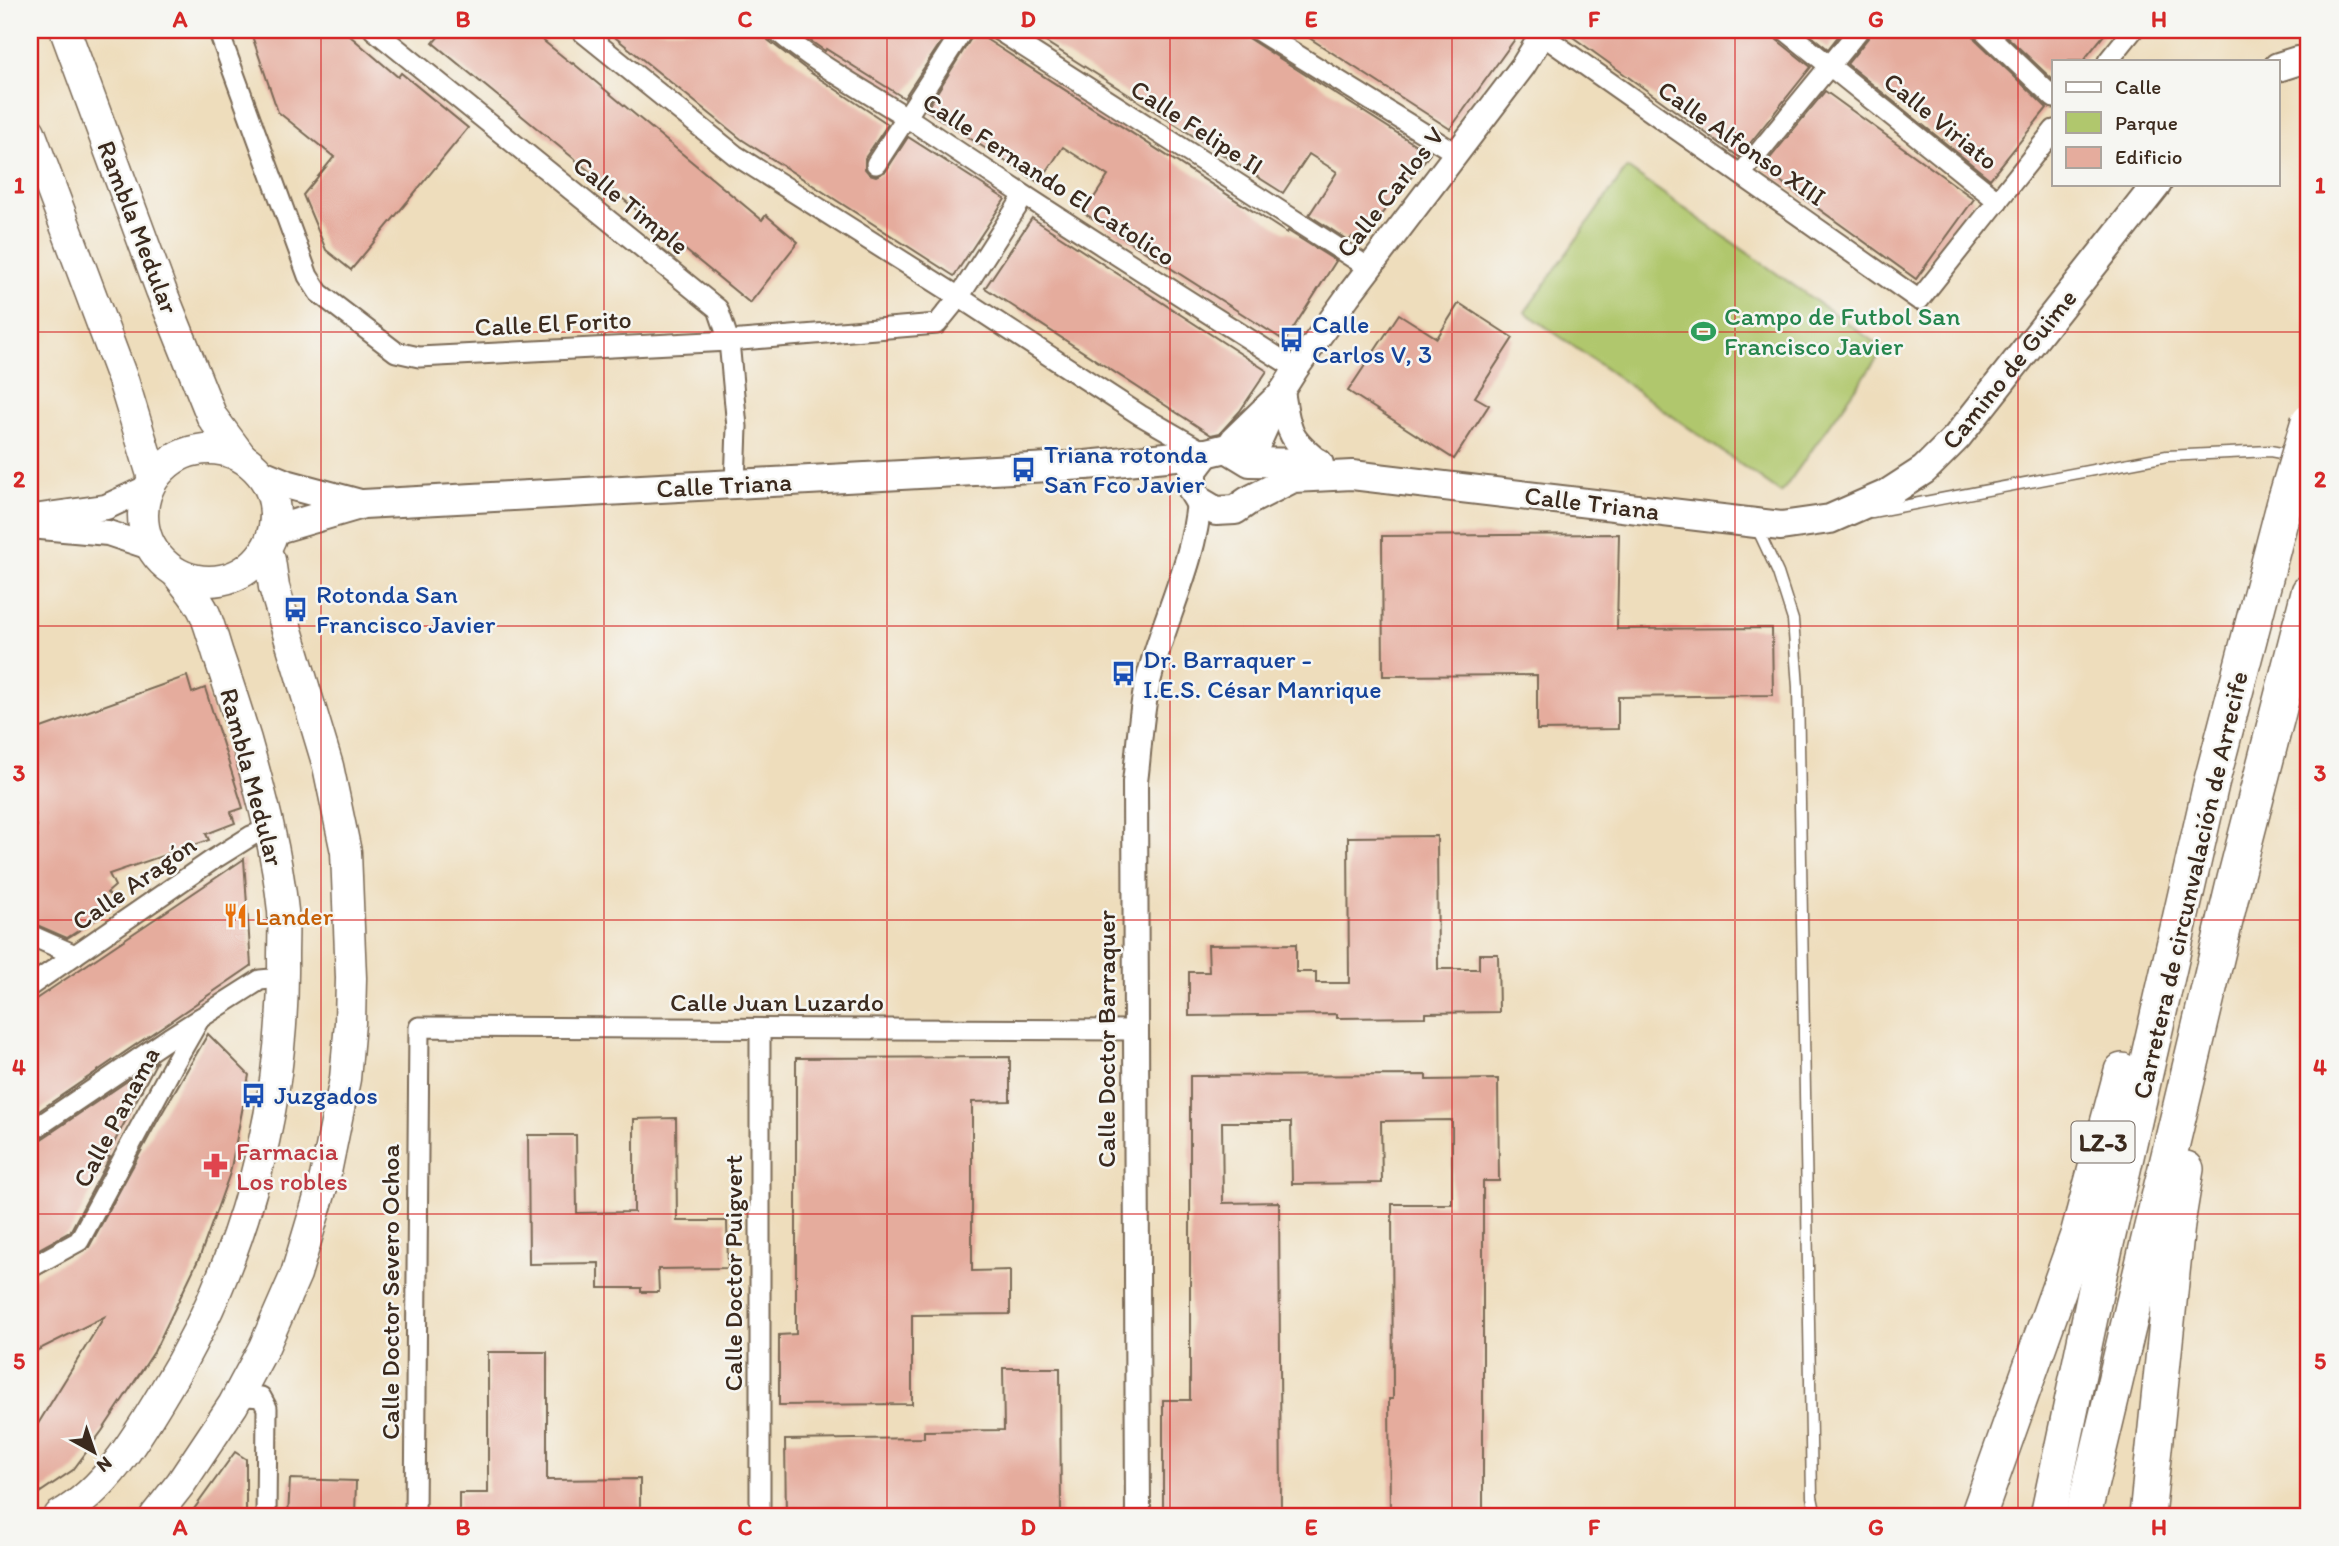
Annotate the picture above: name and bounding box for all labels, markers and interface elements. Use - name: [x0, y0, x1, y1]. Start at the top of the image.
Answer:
- text: A: [172, 5, 188, 33]
- text: B: [456, 5, 471, 33]
- text: C: [738, 5, 753, 33]
- text: D: [1020, 5, 1036, 33]
- text: E: [1305, 5, 1318, 33]
- text: F: [1588, 5, 1601, 33]
- text: G: [1868, 5, 1884, 33]
- text: H: [2151, 5, 2167, 33]
- legend: [2052, 60, 2280, 186]
- street label: Calle Viriato: [1877, 65, 2005, 177]
- street label: Calle Felipe II: [1125, 72, 1269, 182]
- street label: Calle Alfonso XIII: [1652, 73, 1832, 213]
- text: Calle: [2115, 74, 2161, 99]
- street label: Calle Fernando El Catolico: [917, 85, 1181, 273]
- text: Parque: [2115, 110, 2178, 135]
- street label: Calle Carlos V: [1329, 120, 1451, 264]
- street label: Rambla Medular: [90, 136, 186, 319]
- text: Edificio: [2115, 144, 2183, 169]
- street label: Calle Timple: [567, 149, 695, 261]
- text: 1: [14, 171, 25, 199]
- text: 1: [2315, 171, 2326, 199]
- street label: Camino de Guime: [1935, 282, 2083, 456]
- place label: Campo de Futbol San Francisco Javier: [1724, 300, 1961, 362]
- street label: Calle El Forito: [474, 303, 632, 343]
- place label: Calle Carlos V, 3: [1312, 308, 1432, 370]
- sports icon: Campo de Futbol San Francisco Javier: [1690, 317, 1718, 345]
- bus stop icon: Calle Carlos V, 3: [1278, 325, 1306, 353]
- place label: Triana rotonda San Fco Javier: [1044, 438, 1208, 500]
- bus stop icon: Triana rotonda San Fco Javier: [1010, 455, 1038, 483]
- text: 2: [13, 465, 26, 493]
- street label: Calle Triana: [655, 465, 793, 505]
- text: 2: [2314, 465, 2327, 493]
- street label: Calle Triana: [1523, 479, 1662, 527]
- place label: Rotonda San Francisco Javier: [316, 578, 496, 640]
- bus stop icon: Rotonda San Francisco Javier: [282, 595, 310, 623]
- place label: Dr. Barraquer - I.E.S. César Manrique: [1143, 643, 1382, 705]
- bus stop icon: Dr. Barraquer - I.E.S. César Manrique: [1109, 660, 1137, 688]
- street label: Carretera de circunvalación de Arrecife: [2125, 668, 2255, 1102]
- street label: Rambla Medular: [213, 685, 291, 870]
- text: 3: [13, 759, 26, 787]
- text: 3: [2314, 759, 2327, 787]
- street label: Calle Aragón: [66, 828, 202, 937]
- place label: Lander: [255, 900, 334, 932]
- restaurant icon: Lander: [221, 902, 249, 930]
- street label: Calle Doctor Barraquer: [1090, 909, 1122, 1168]
- street label: Calle Juan Luzardo: [670, 986, 884, 1018]
- street label: Calle Panama: [66, 1041, 166, 1193]
- text: 4: [12, 1053, 26, 1081]
- text: 4: [2313, 1053, 2327, 1081]
- place label: Juzgados: [274, 1079, 378, 1111]
- bus stop icon: Juzgados: [240, 1081, 268, 1109]
- road number: LZ-3: [2072, 1122, 2134, 1162]
- place label: Farmacia Los robles: [236, 1135, 348, 1197]
- street label: Calle Doctor Severo Ochoa: [374, 1143, 406, 1440]
- pharmacy icon: Farmacia Los robles: [202, 1152, 230, 1180]
- street label: Calle Doctor Puigvert: [717, 1154, 749, 1391]
- text: 5: [13, 1347, 25, 1375]
- text: 5: [2314, 1347, 2326, 1375]
- north arrow: [60, 1416, 130, 1486]
- text: N: [92, 1452, 117, 1478]
- text: A: [172, 1513, 188, 1541]
- text: B: [456, 1513, 471, 1541]
- text: C: [738, 1513, 753, 1541]
- text: D: [1020, 1513, 1036, 1541]
- text: E: [1305, 1513, 1318, 1541]
- text: F: [1588, 1513, 1601, 1541]
- text: G: [1868, 1513, 1884, 1541]
- text: H: [2151, 1513, 2167, 1541]

